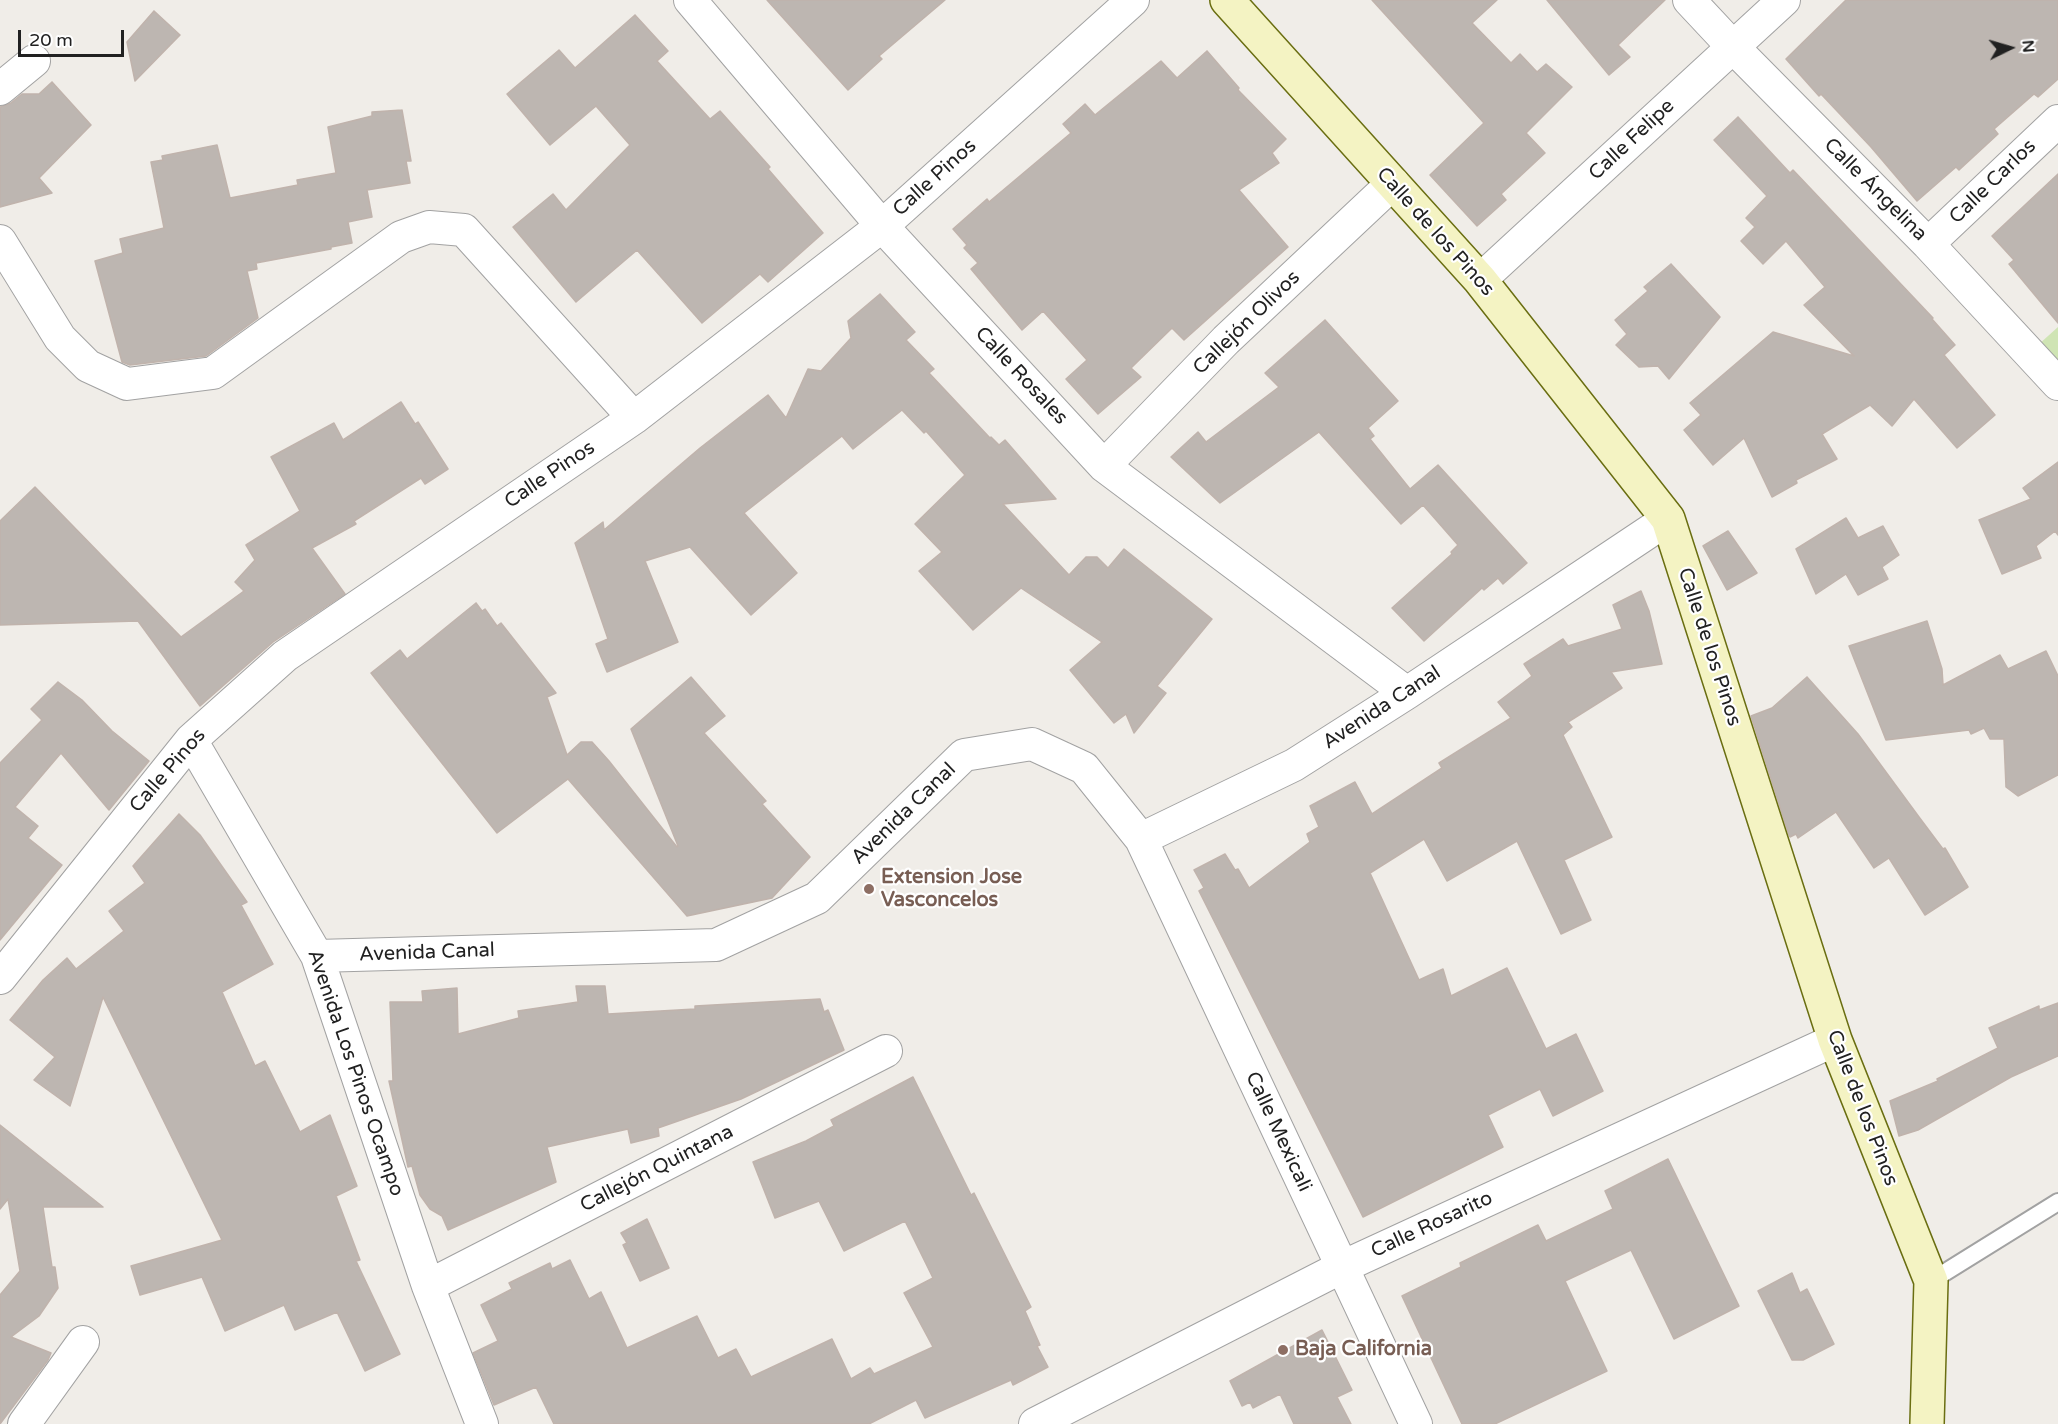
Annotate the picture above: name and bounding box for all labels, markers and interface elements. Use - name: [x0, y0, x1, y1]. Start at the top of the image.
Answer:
- scale bar: [21, 18, 128, 56]
- north arrow: [1980, 18, 2040, 78]
- text: 20 m: [29, 29, 73, 51]
- text: N: [2017, 39, 2038, 54]
- street label: Calle Felipe: [1584, 94, 1680, 186]
- street label: Calle Ángelina: [1818, 133, 1932, 247]
- street label: Calle Pinos: [888, 134, 982, 222]
- street label: Calle Carlos: [1945, 135, 2041, 229]
- street label: Calle de los Pinos: [1371, 163, 1499, 301]
- street label: Callejón Olivos: [1189, 266, 1305, 380]
- street label: Calle Rosales: [970, 322, 1072, 430]
- street label: Calle Pinos: [500, 436, 600, 514]
- street label: Calle de los Pinos: [1672, 565, 1746, 729]
- street label: Avenida Canal: [1319, 661, 1445, 755]
- street label: Calle Pinos: [125, 724, 211, 818]
- street label: Avenida Canal: [847, 758, 961, 870]
- place label: Extension Jose Vasconcelos: [881, 866, 1022, 913]
- marker: Extension Jose Vasconcelos: [862, 882, 876, 896]
- street label: Avenida Canal: [359, 939, 495, 967]
- street label: Avenida Los Pinos Ocampo: [301, 947, 409, 1199]
- street label: Calle de los Pinos: [1821, 1027, 1903, 1189]
- street label: Calle Mexicali: [1240, 1068, 1316, 1196]
- street label: Callejón Quintana: [576, 1120, 738, 1218]
- street label: Calle Rosarito: [1367, 1186, 1497, 1264]
- place label: Baja California: [1295, 1338, 1432, 1362]
- marker: Baja California: [1276, 1343, 1290, 1357]

